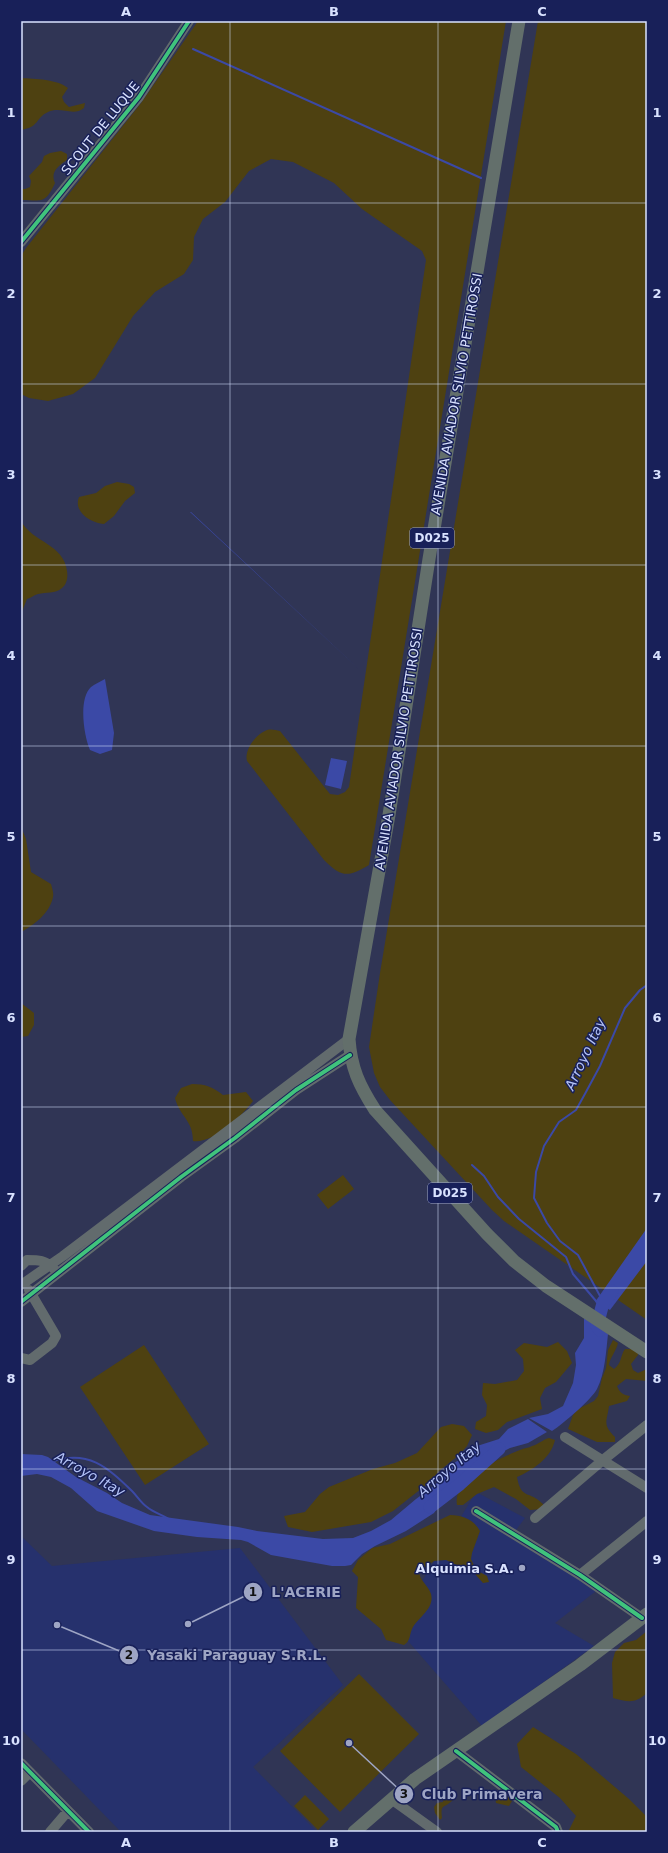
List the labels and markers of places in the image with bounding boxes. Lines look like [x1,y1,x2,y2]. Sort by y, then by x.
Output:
place label: Alquimia S.A. [416,1561,514,1576]
marker: Alquimia S.A. [517,1563,527,1573]
callout: L'ACERIE [243,1579,349,1605]
callout: Yasaki Paraguay S.R.L. [119,1642,335,1668]
callout: Club Primavera [394,1781,551,1807]

